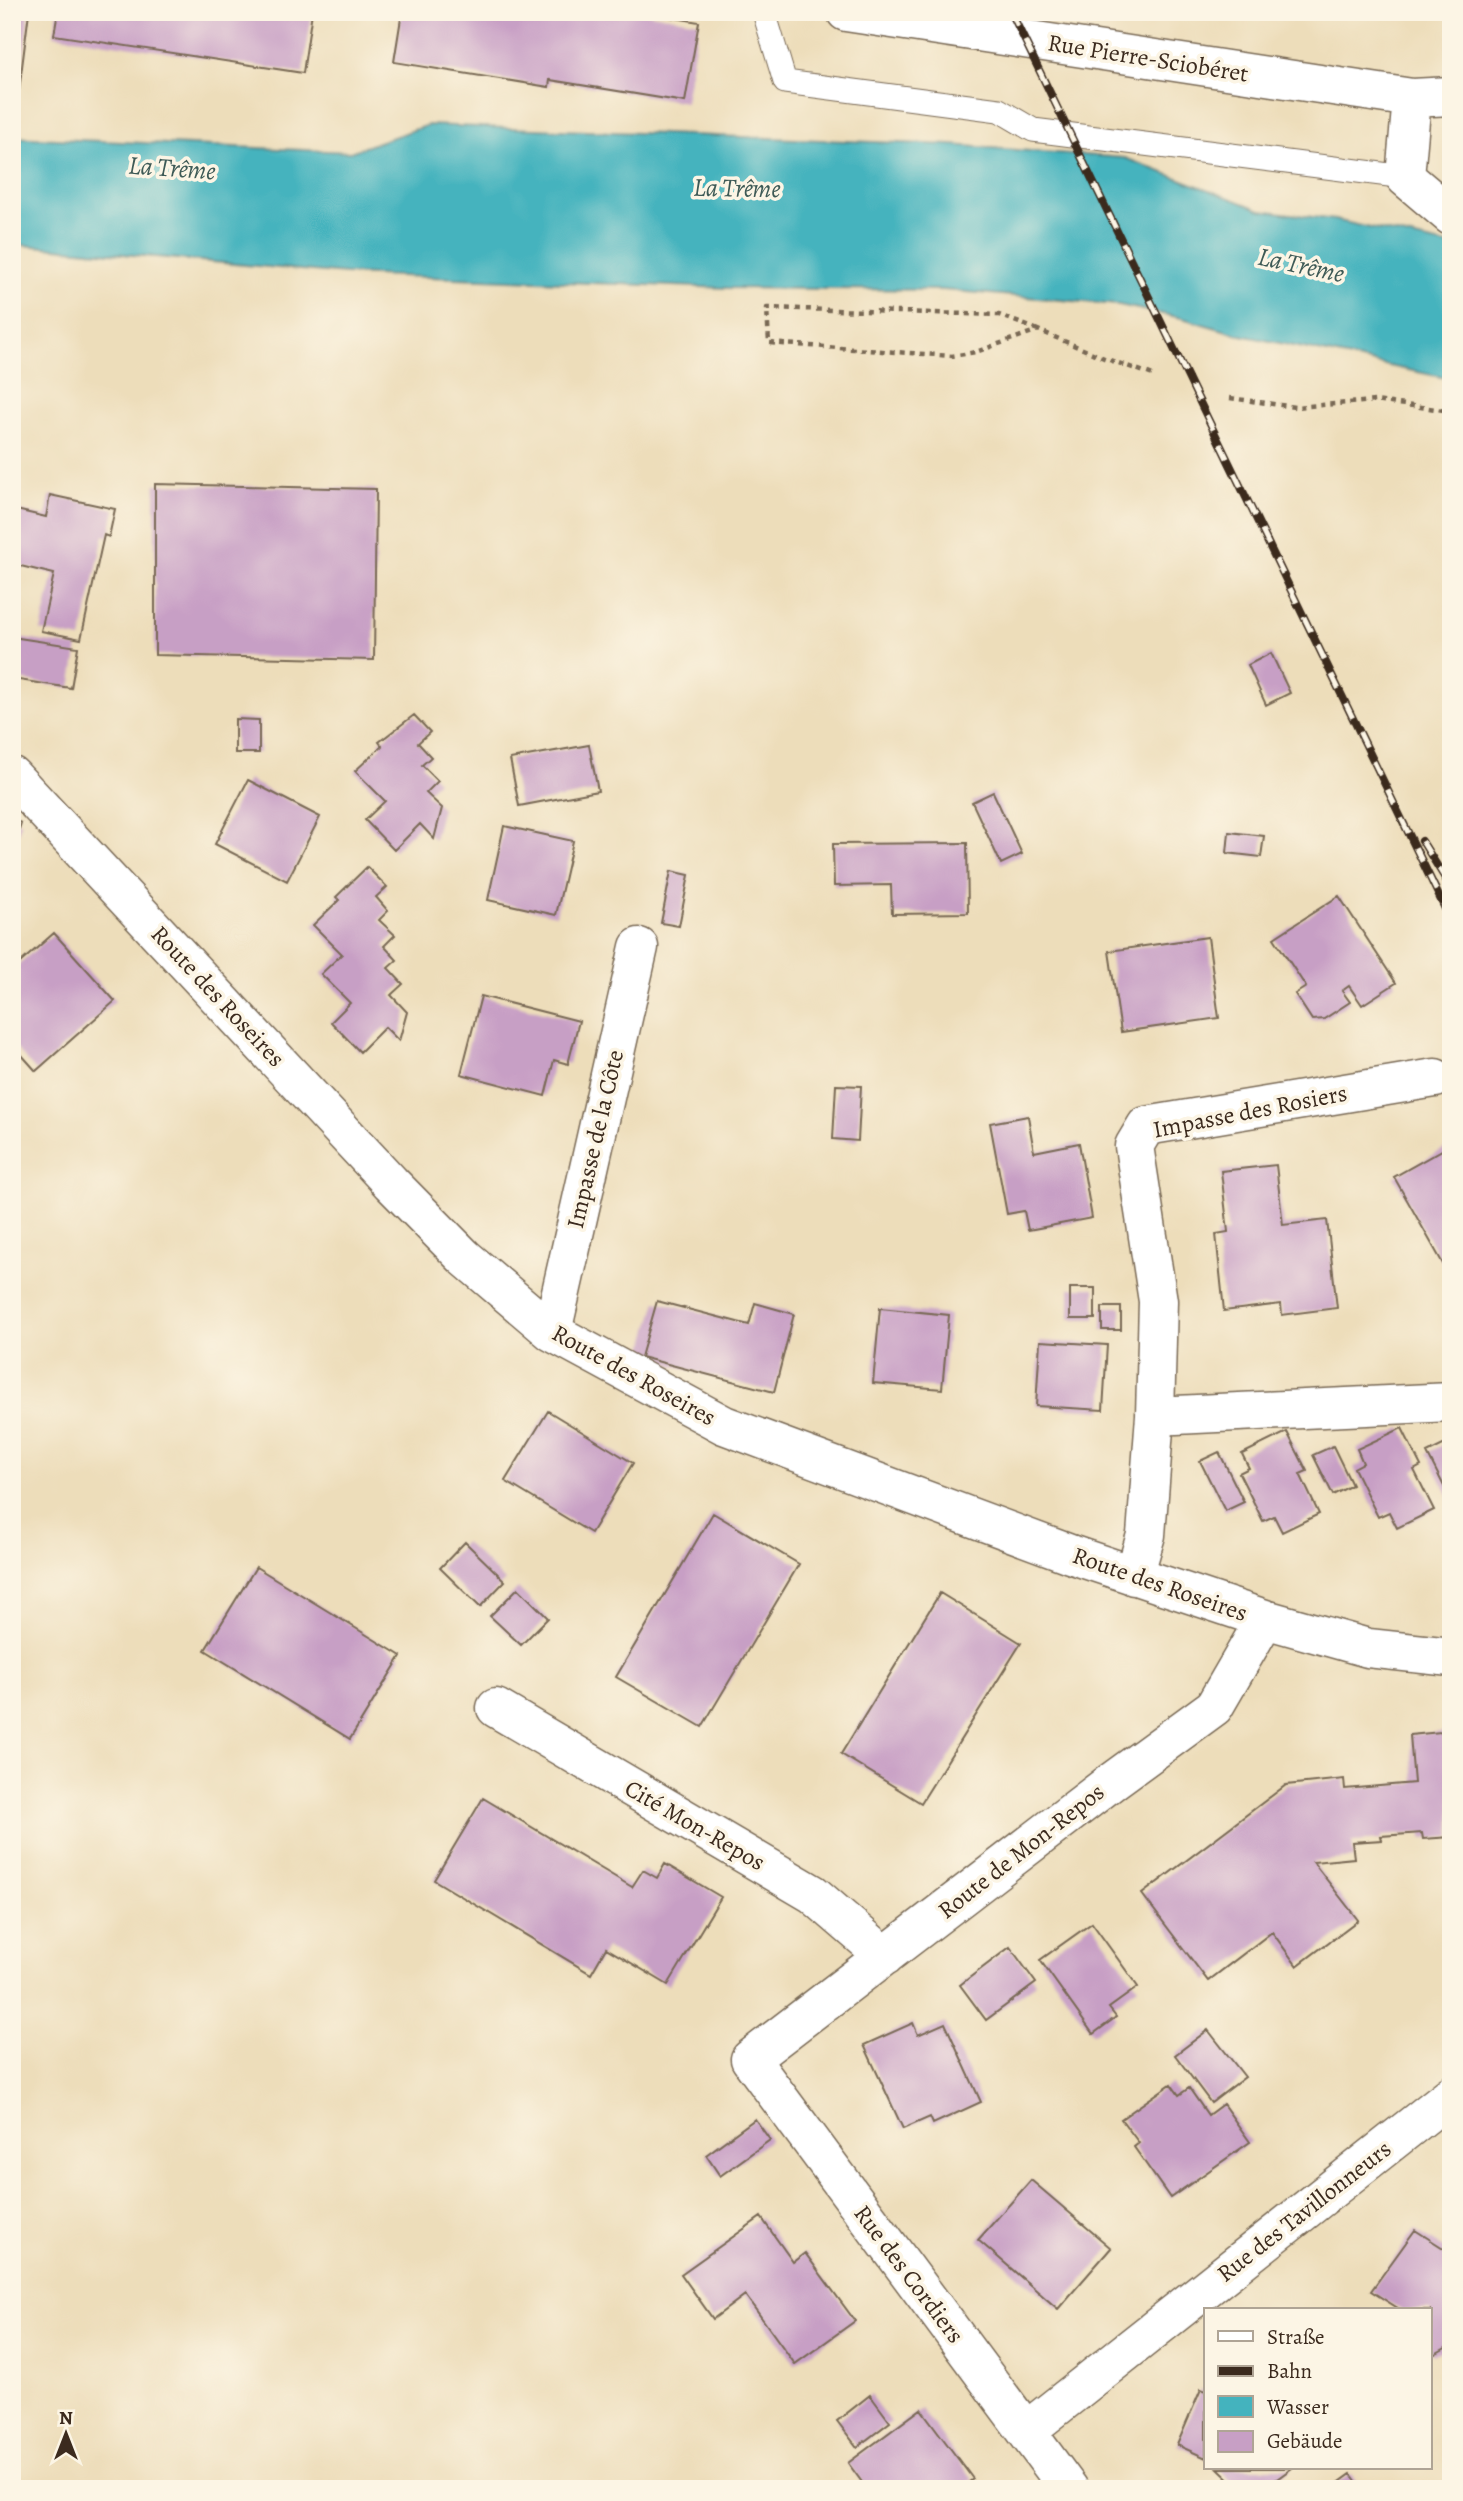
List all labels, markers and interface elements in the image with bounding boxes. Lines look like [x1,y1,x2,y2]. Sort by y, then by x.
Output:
street label: Rue Pierre-Sciobéret [1045,26,1251,90]
water label: La Trême [127,147,217,189]
water label: La Trême [693,170,781,206]
water label: La Trême [1255,239,1347,291]
street label: Route des Roseires [144,918,292,1074]
street label: Impasse de la Côte [559,1047,631,1231]
street label: Impasse des Rosiers [1150,1076,1350,1146]
street label: Route des Roseires [546,1317,722,1433]
street label: Route des Roseires [1068,1539,1252,1629]
street label: Cité Mon-Repos [619,1772,771,1878]
street label: Route de Mon-Repos [931,1776,1111,1926]
street label: Rue des Tavillonneurs [1210,2133,1398,2289]
street label: Rue des Cordiers [847,2198,971,2350]
legend [1204,2308,1432,2470]
text: Straße [1267,2323,1325,2351]
text: Bahn [1267,2357,1312,2385]
text: Wasser [1266,2393,1329,2421]
north arrow [32,2400,102,2470]
text: N [59,2405,73,2431]
text: Gebäude [1267,2427,1343,2455]

